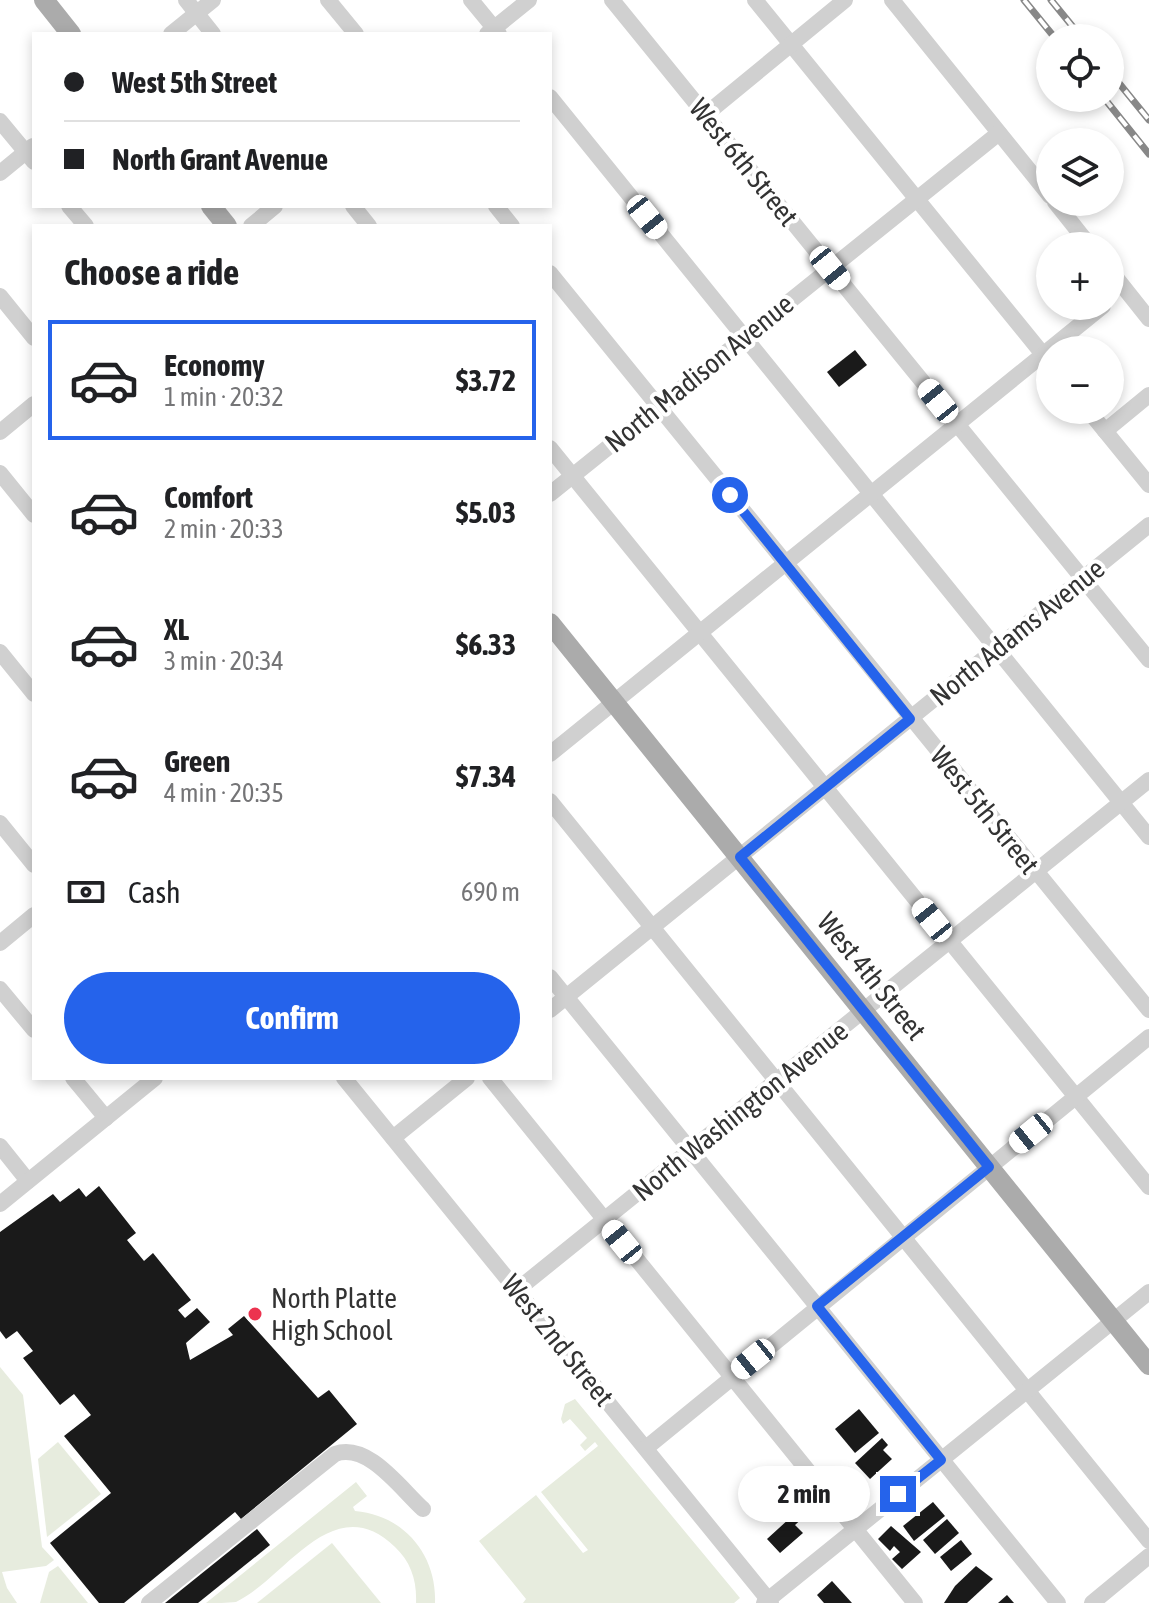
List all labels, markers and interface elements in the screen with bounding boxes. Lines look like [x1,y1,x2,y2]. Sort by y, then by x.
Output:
map controls [1036,24,1124,424]
button: locate [1036,24,1124,112]
text: West 5th Street [112,65,277,99]
street label: West 6th Street [683,92,805,232]
button: layers [1036,128,1124,216]
text: North Grant Avenue [112,142,328,176]
car [623,191,671,243]
button: + [1036,232,1124,320]
car [806,242,854,294]
text: Choose a ride [64,251,239,293]
street label: North Madison Avenue [599,287,799,459]
button: − [1036,336,1124,424]
icon: car [68,344,140,416]
text: Economy [164,348,265,382]
text: $3.72 [456,363,516,397]
car [914,375,962,427]
text: 1 min · 20:32 [164,382,284,412]
icon: car [68,476,140,548]
route start [712,477,748,513]
text: Comfort [164,480,253,514]
text: $5.03 [456,495,516,529]
text: 2 min · 20:33 [164,514,284,544]
street label: North Adams Avenue [924,552,1110,712]
icon: car [68,608,140,680]
text: XL [164,612,189,646]
text: $6.33 [456,627,516,661]
text: 3 min · 20:34 [164,646,284,676]
icon: car [68,740,140,812]
street label: West 5th Street [924,740,1046,880]
text: Green [164,744,230,778]
text: $7.34 [456,759,516,793]
text: 4 min · 20:35 [164,778,284,808]
icon: cash [64,870,108,914]
text: Cash [128,875,181,909]
text: 690 m [461,877,520,907]
car [908,894,956,946]
street label: West 4th Street [811,906,933,1046]
button: Confirm [64,972,520,1064]
street label: North Washington Avenue [626,1015,854,1207]
car [1005,1109,1057,1157]
car [598,1216,646,1268]
street label: West 2nd Street [495,1268,621,1412]
place label: North Platte High School [271,1282,397,1346]
marker: North Platte High School [246,1305,264,1323]
car [727,1335,779,1383]
callout: 2 min [738,1466,870,1522]
route end [880,1476,916,1512]
text: 2 min [777,1479,831,1509]

